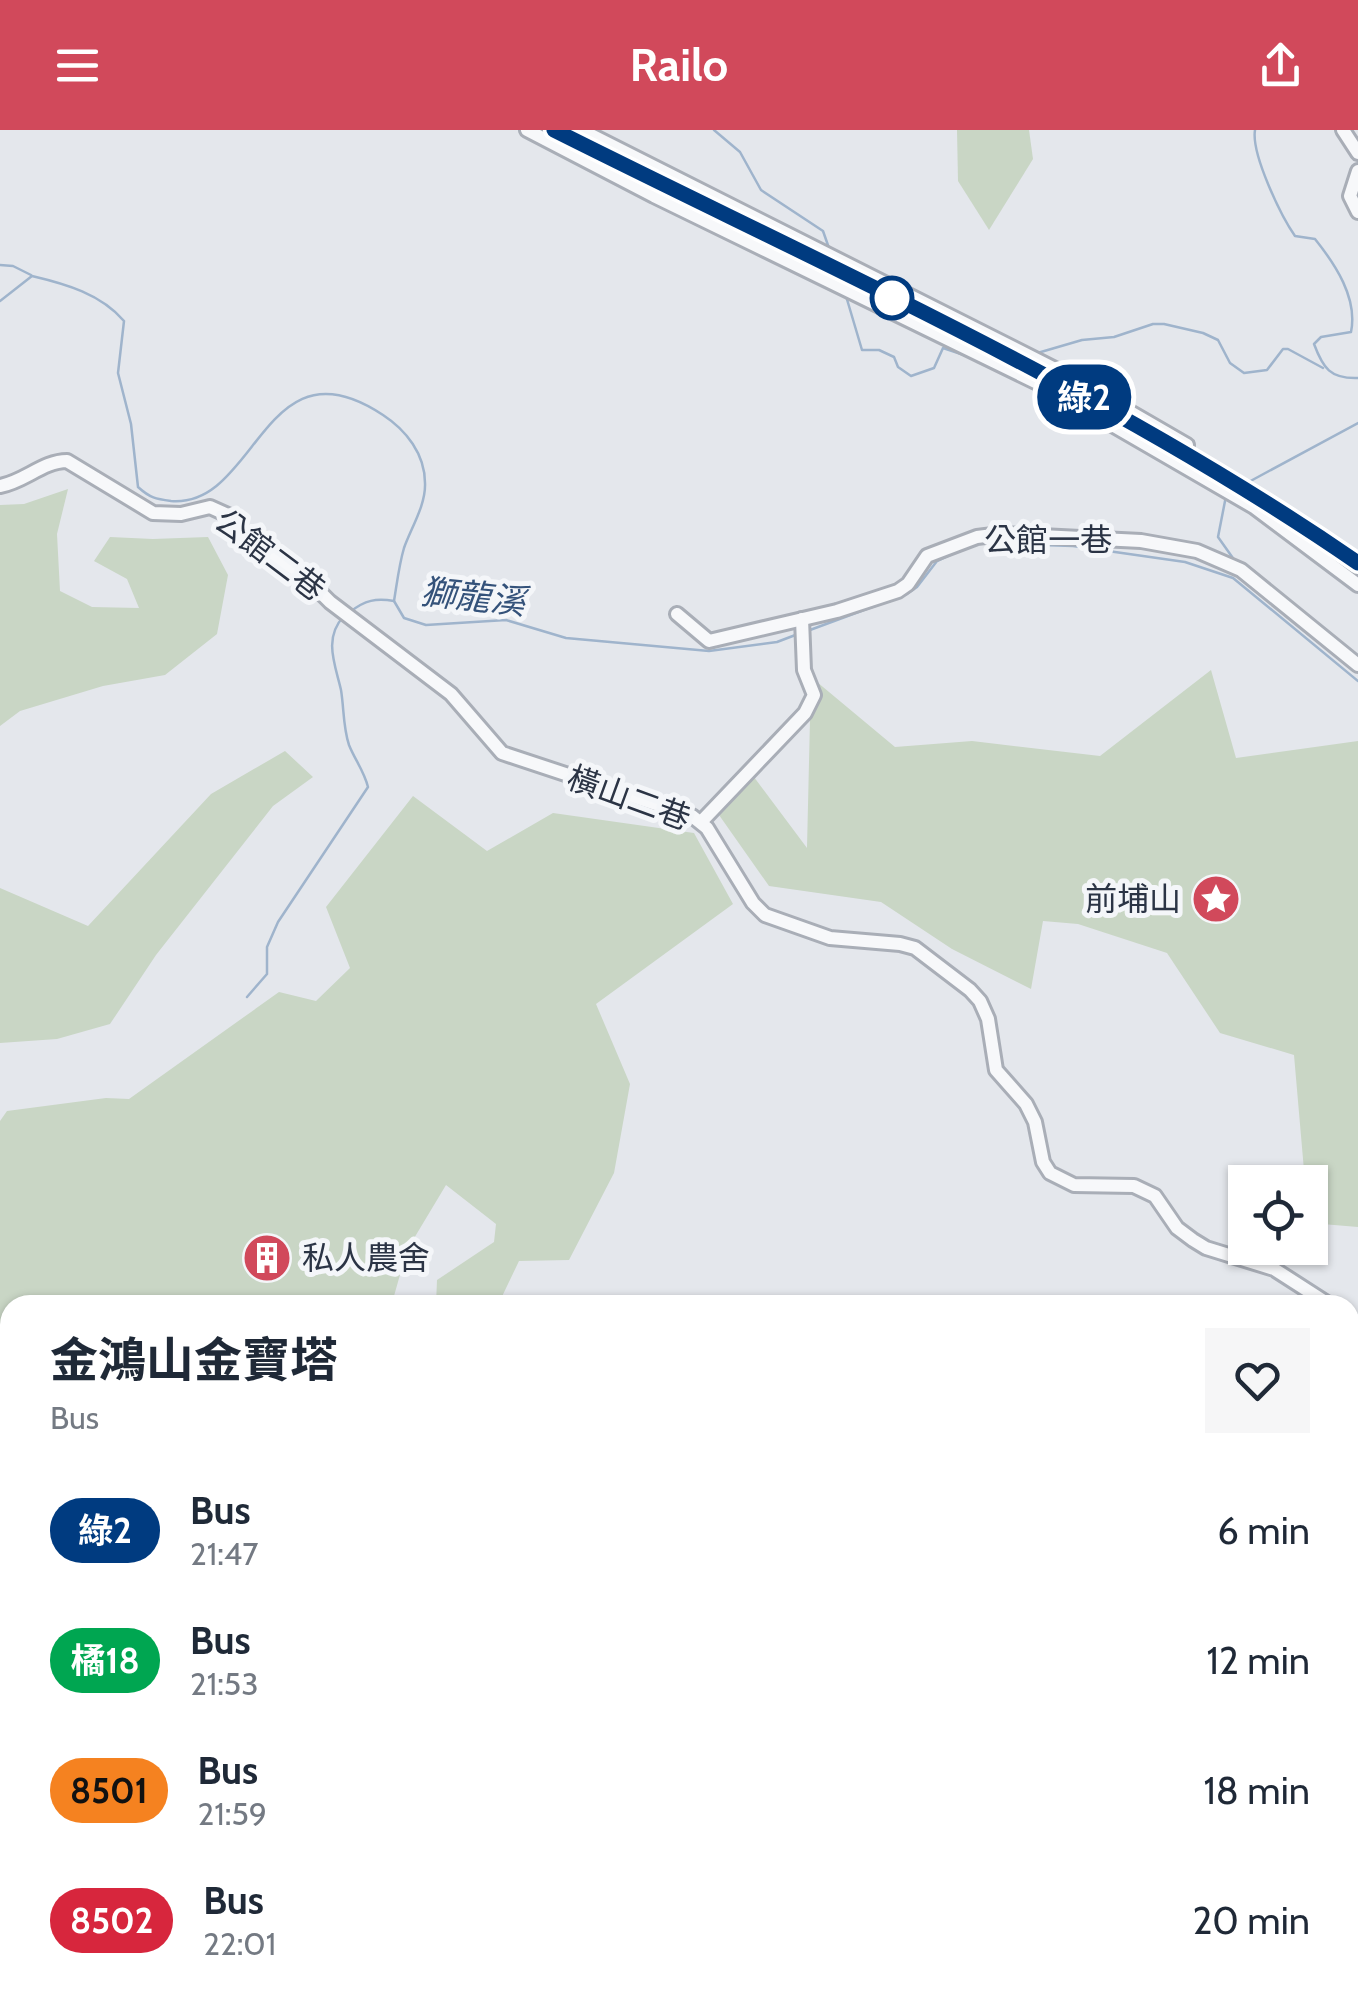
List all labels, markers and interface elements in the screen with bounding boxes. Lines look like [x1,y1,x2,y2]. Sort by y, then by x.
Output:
icon: menu [50,38,105,93]
text: Railo [630,38,728,92]
icon: share [1253,38,1308,93]
unlabelled marker [871,277,913,319]
line badge: 綠2 [1039,364,1129,430]
text: 綠2 [1057,376,1111,419]
street label: 公館二巷 [207,501,333,609]
street label: 公館一巷 [984,520,1112,559]
water label: 獅龍溪 [419,570,532,624]
street label: 橫山二巷 [562,757,696,838]
place icon: 前埔山 [1190,873,1242,925]
place label: 前埔山 [1085,879,1181,918]
map controls [1228,1165,1328,1265]
button: locate [1228,1165,1328,1265]
building icon: 私人農舍 [241,1232,293,1284]
place label: 私人農舍 [302,1238,430,1277]
button: heart [1205,1328,1310,1433]
text: 金鴻山金寶塔 [50,1331,338,1389]
text: Bus [50,1398,99,1437]
text: Bus [190,1487,251,1534]
text: 6 min [1217,1507,1310,1554]
text: 綠2 [78,1509,132,1552]
text: 21:47 [190,1534,258,1573]
text: Bus [190,1617,251,1664]
text: 12 min [1207,1637,1310,1684]
text: 橘18 [70,1639,140,1682]
text: 21:53 [190,1664,258,1703]
text: Bus [198,1747,258,1794]
text: 18 min [1203,1767,1310,1814]
text: 8501 [70,1769,148,1812]
text: 21:59 [198,1794,267,1833]
text: Bus [203,1877,264,1924]
text: 20 min [1192,1897,1310,1944]
text: 8502 [70,1899,153,1942]
text: 22:01 [203,1924,276,1963]

